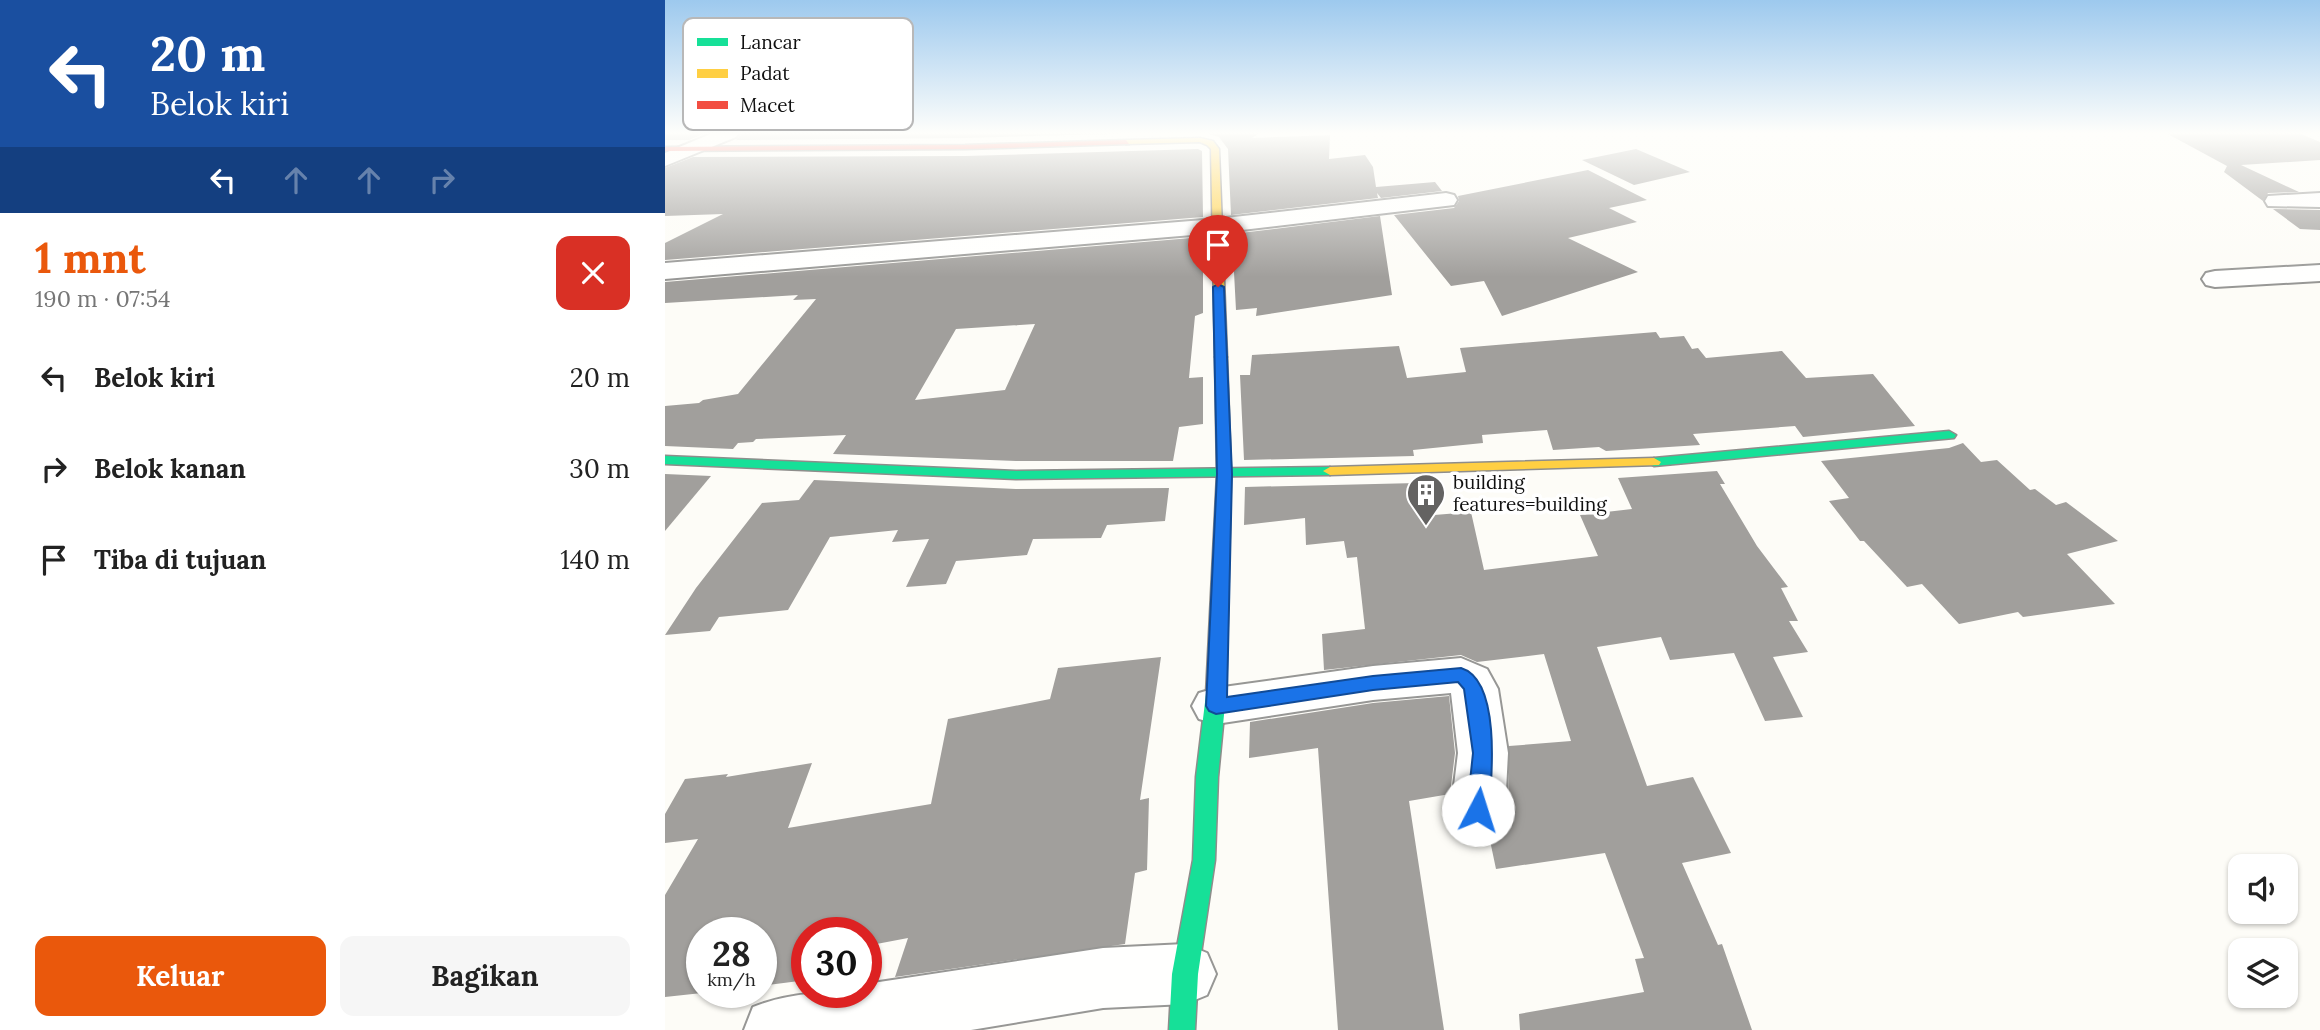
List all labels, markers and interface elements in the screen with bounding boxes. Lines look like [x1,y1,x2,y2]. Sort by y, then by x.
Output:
legend [683,18,913,130]
text: 20 m [150,22,265,84]
icon: left [35,28,126,119]
text: Lancar [740,30,802,54]
text: Padat [740,61,790,85]
text: Belok kiri [150,83,289,124]
text: Macet [740,93,795,117]
icon: left [204,161,242,199]
icon: ahead [277,161,315,199]
icon: ahead [350,161,388,199]
icon: right [423,161,461,199]
pin [1188,215,1248,287]
icon: arrive [1199,226,1237,264]
text: 1 mnt [35,231,146,285]
button: close [556,236,630,310]
text: 190 m · 07:54 [35,284,171,313]
icon: left [35,359,73,397]
text: Belok kiri [94,361,215,394]
text: 20 m [570,361,630,394]
icon: right [35,450,73,488]
text: Belok kanan [94,452,246,485]
text: 30 m [569,452,630,485]
place label: building features=building [1453,470,1607,516]
building icon: building features=building [1405,472,1447,527]
icon: arrive [35,541,73,579]
text: Tiba di tujuan [94,543,266,576]
text: 140 m [560,543,630,576]
position arrow [1441,773,1515,847]
map controls [2228,854,2298,1008]
button: sound [2228,854,2298,924]
speed limit sign: 30 [791,917,882,1008]
text: 28 [712,931,751,976]
button: Keluar [35,936,326,1016]
button: Bagikan [340,936,630,1016]
button: layers [2228,938,2298,1008]
text: km/h [707,968,756,991]

